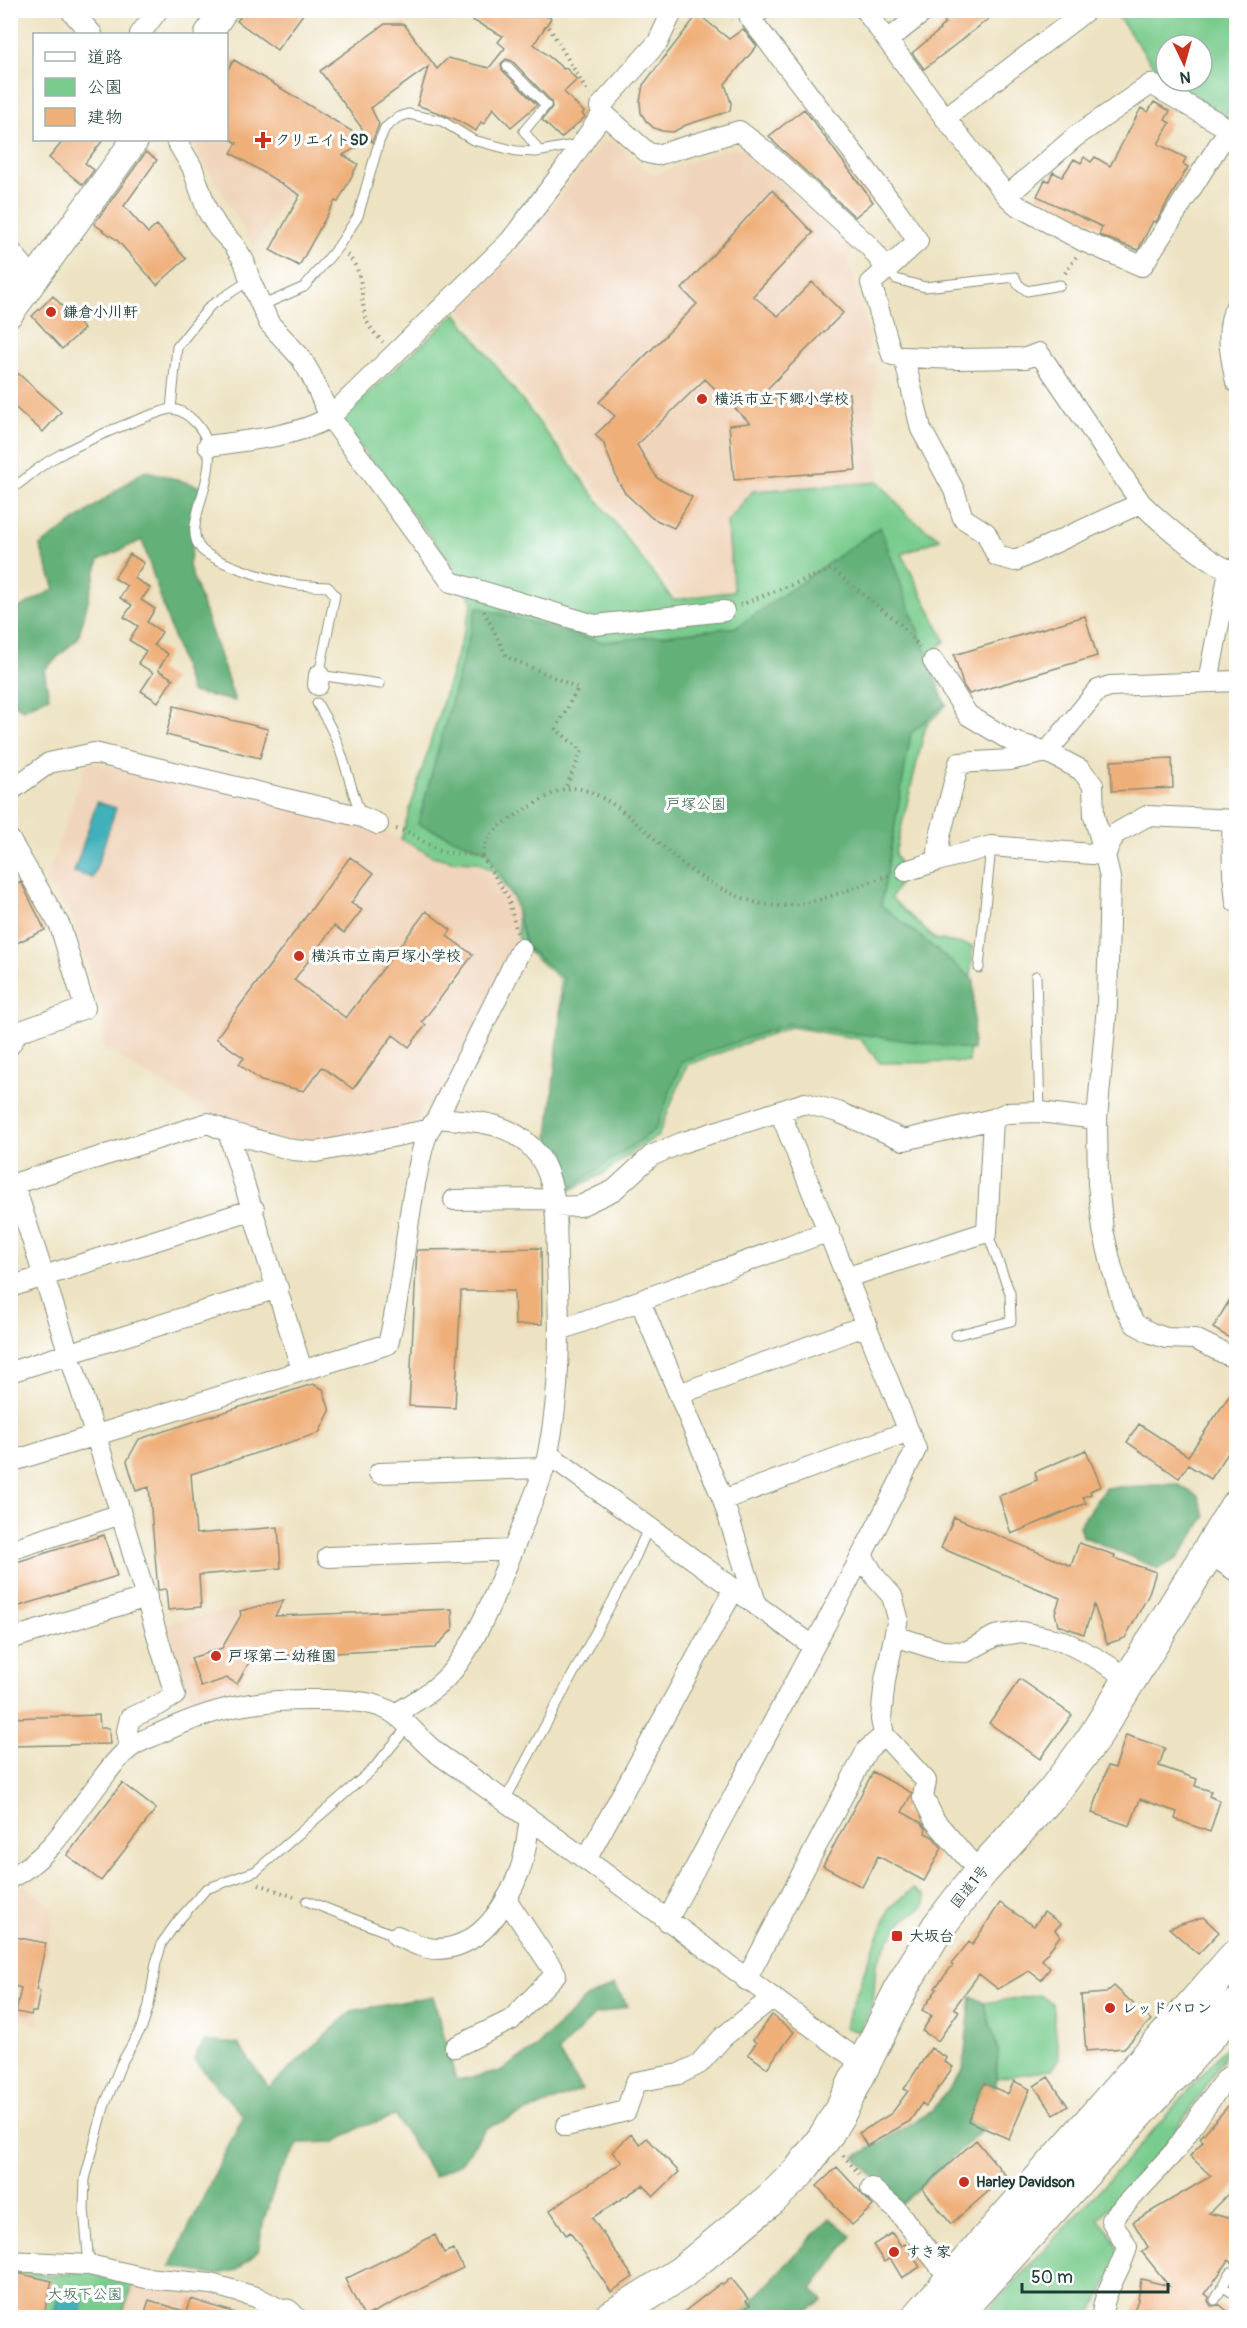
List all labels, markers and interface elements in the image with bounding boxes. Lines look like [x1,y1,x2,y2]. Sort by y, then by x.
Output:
legend [33,33,228,141]
north arrow [1154,33,1214,93]
text: 道路 [87,46,123,69]
text: N [1179,67,1191,87]
text: 公園 [87,76,123,99]
text: 建物 [87,106,123,129]
place label: クリエイトSD [275,131,369,150]
marker: クリエイトSD [256,133,270,147]
place label: 鎌倉小川軒 [63,303,138,322]
marker: 鎌倉小川軒 [44,305,58,319]
place label: 横浜市立下郷小学校 [714,390,849,409]
marker: 横浜市立下郷小学校 [695,392,709,406]
park label: 戸塚公園 [666,795,726,814]
place label: 横浜市立南戸塚小学校 [311,947,461,966]
marker: 横浜市立南戸塚小学校 [292,949,306,963]
place label: 戸塚第二 幼稚園 [228,1647,336,1666]
marker: 戸塚第二 幼稚園 [209,1649,223,1663]
street label: 国道1号 [947,1861,993,1913]
place label: 大坂台 [909,1927,954,1946]
marker: 大坂台 [890,1929,904,1943]
place label: レッドバロン [1122,1999,1212,2018]
marker: レッドバロン [1103,2001,1117,2015]
place label: Harley Davidson [976,2173,1075,2192]
marker: Harley Davidson [957,2175,971,2189]
place label: すき家 [906,2243,951,2262]
marker: すき家 [887,2245,901,2259]
scale bar [1022,2256,1168,2294]
text: 50 m [1031,2266,1073,2289]
park label: 大坂下公園 [47,2285,123,2304]

